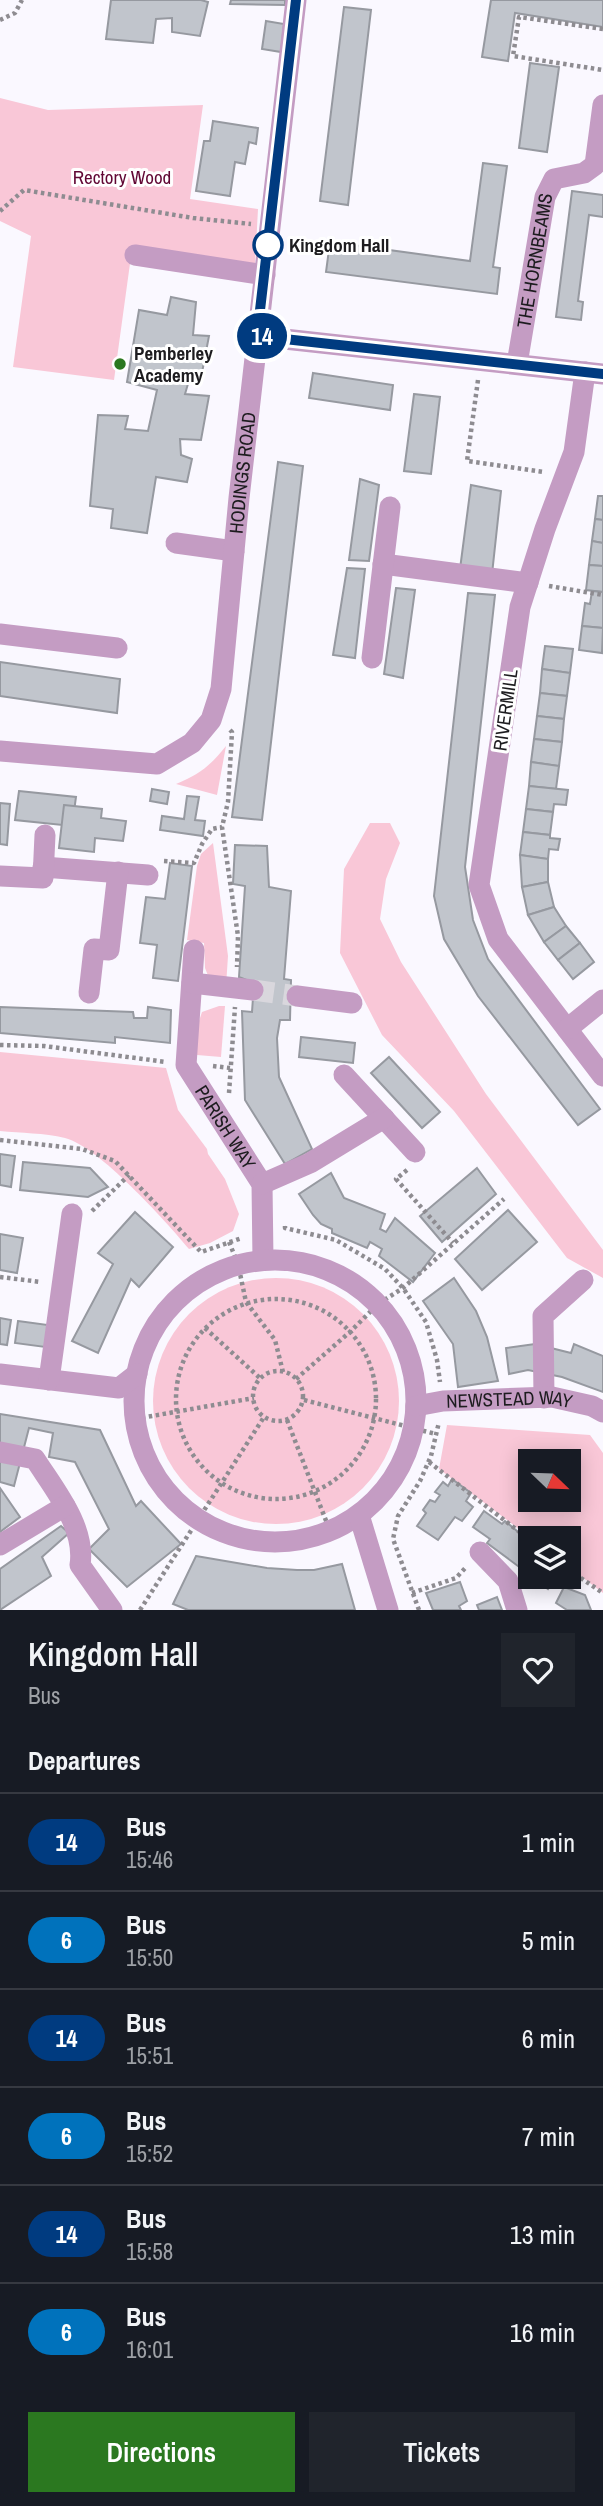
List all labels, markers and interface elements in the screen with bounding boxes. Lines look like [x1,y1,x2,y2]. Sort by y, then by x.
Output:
park label: Rectory Wood [73,164,171,190]
street label: THE HORNBEAMS [510,191,558,330]
marker: Kingdom Hall [253,230,283,260]
place label: Kingdom Hall [289,232,389,258]
line badge: 14 [230,313,294,359]
text: 14 [251,320,273,352]
place label: Pemberley Academy [134,340,213,388]
marker: Pemberley Academy [112,356,128,372]
street label: HODINGS ROAD [223,411,262,535]
street label: RIVERMILL [486,667,524,753]
street label: PARISH WAY [189,1080,263,1175]
street label: NEWSTEAD WAY [446,1384,576,1414]
north arrow [518,1449,581,1512]
map controls [518,1449,581,1589]
button: layers [518,1526,581,1589]
text: Kingdom Hall [28,1632,198,1676]
button: heart [501,1633,575,1707]
text: Bus [28,1680,61,1711]
text: Departures [28,1743,141,1778]
text: Bus [126,1809,166,1844]
text: 1 min [522,1825,575,1860]
text: 14 [56,1826,77,1858]
text: 15:46 [126,1844,173,1875]
text: Bus [126,1907,166,1942]
text: 5 min [522,1923,575,1958]
text: 6 [61,1924,72,1956]
text: 15:50 [126,1942,173,1973]
text: Bus [126,2005,166,2040]
text: 6 min [522,2021,575,2056]
text: 14 [56,2022,77,2054]
text: 15:51 [126,2040,173,2071]
text: Bus [126,2103,166,2138]
text: 7 min [522,2119,575,2154]
text: 6 [61,2120,72,2152]
text: 15:52 [126,2138,173,2169]
text: Bus [126,2201,166,2236]
text: 13 min [510,2217,575,2252]
text: 14 [56,2218,77,2250]
text: 15:58 [126,2236,173,2267]
text: Bus [126,2299,166,2334]
text: 16 min [510,2315,575,2350]
text: 6 [61,2316,72,2348]
text: 16:01 [126,2334,173,2365]
button: Directions [28,2412,295,2492]
button: Tickets [309,2412,575,2492]

